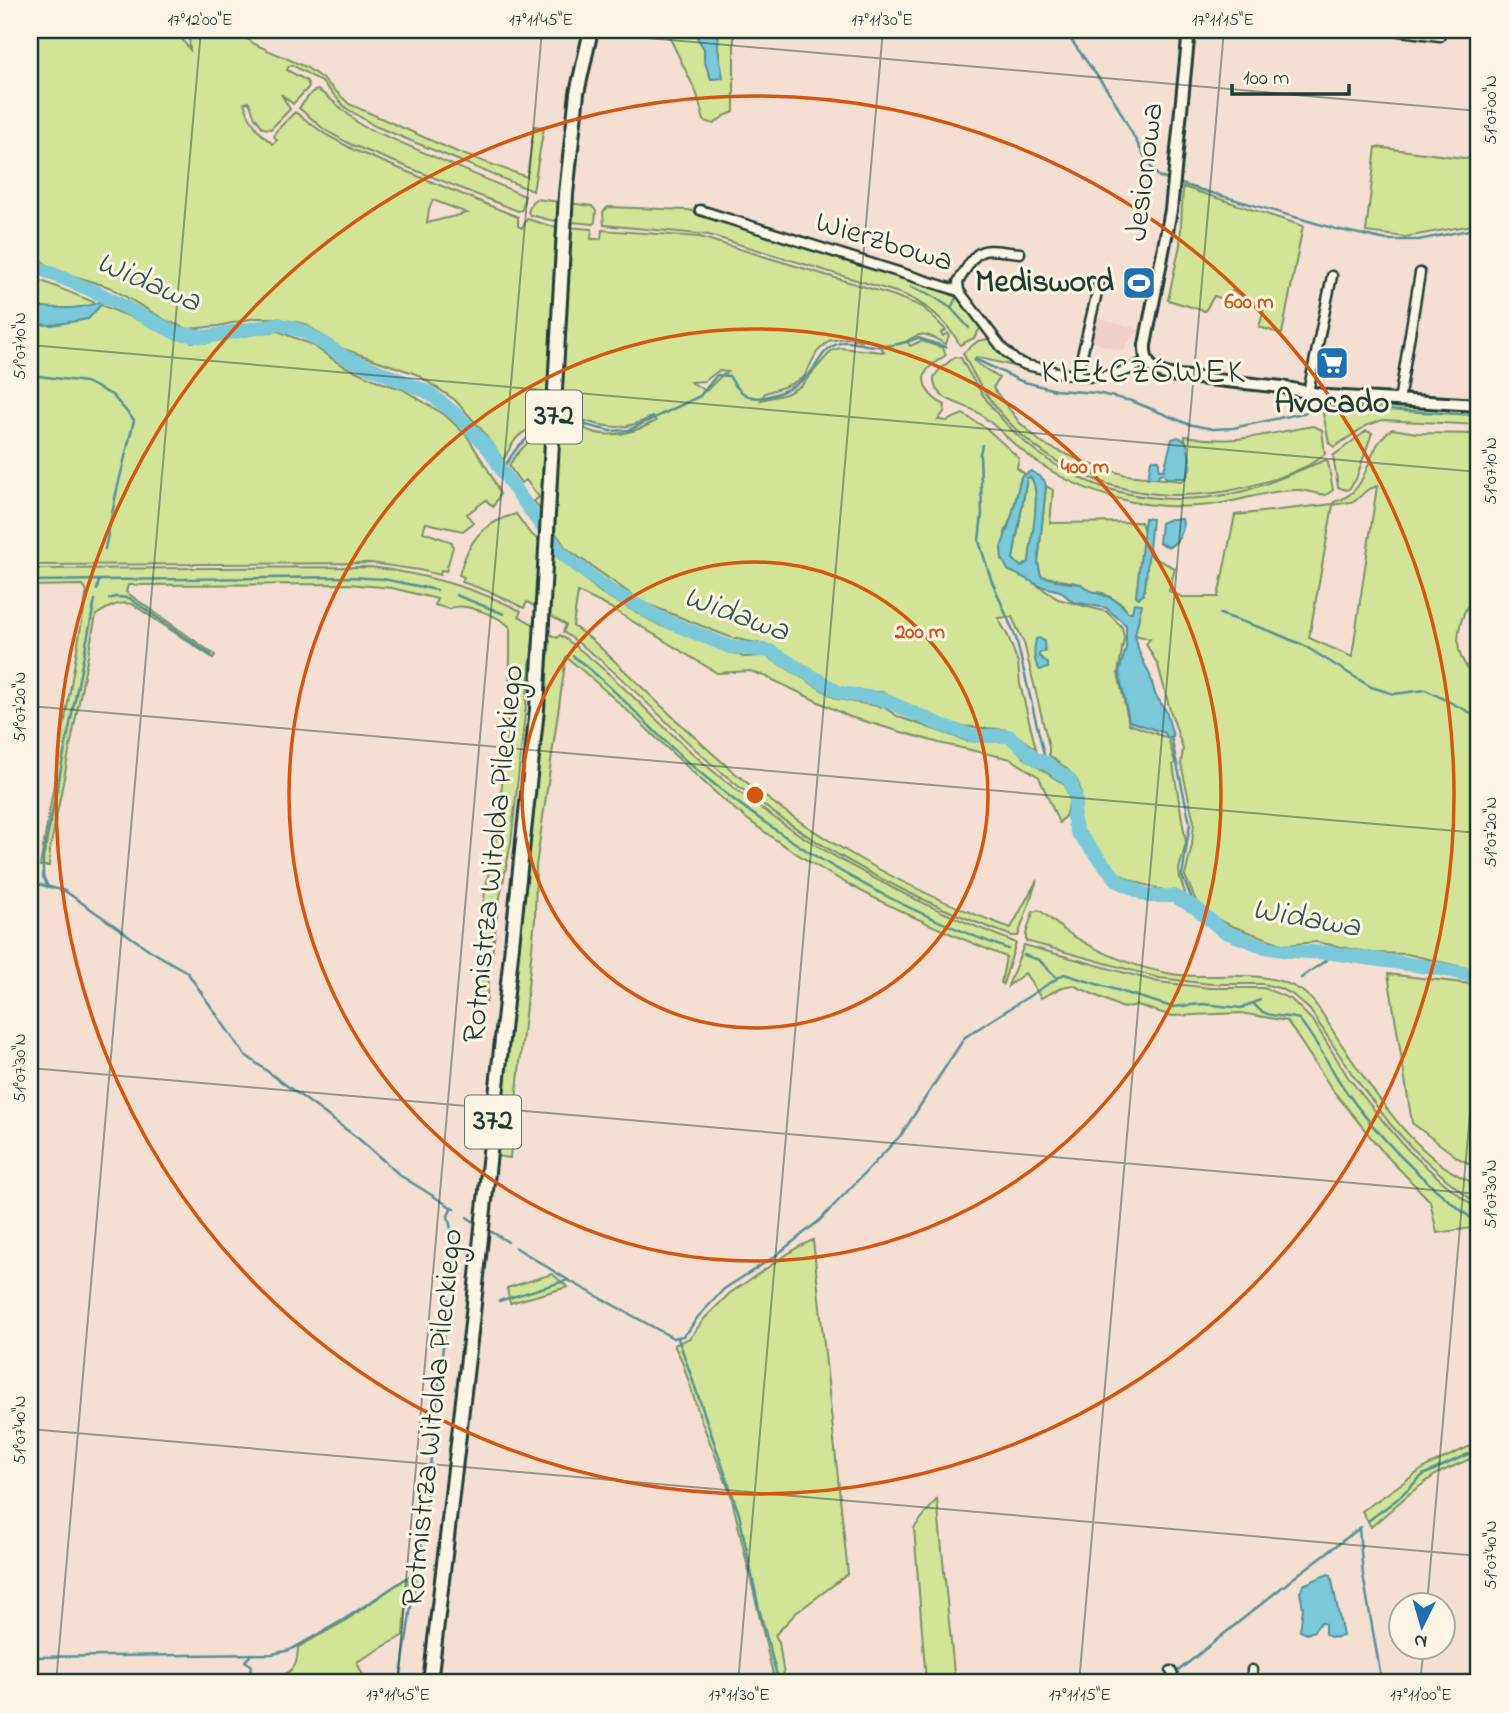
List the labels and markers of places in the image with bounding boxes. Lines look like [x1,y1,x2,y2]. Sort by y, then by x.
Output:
place label: Medisword [975,260,1114,307]
sports icon: Medisword [1120,264,1158,302]
supermarket icon: Avocado [1313,344,1351,382]
place label: Avocado [1275,381,1389,428]
centre of rings [743,783,767,807]

